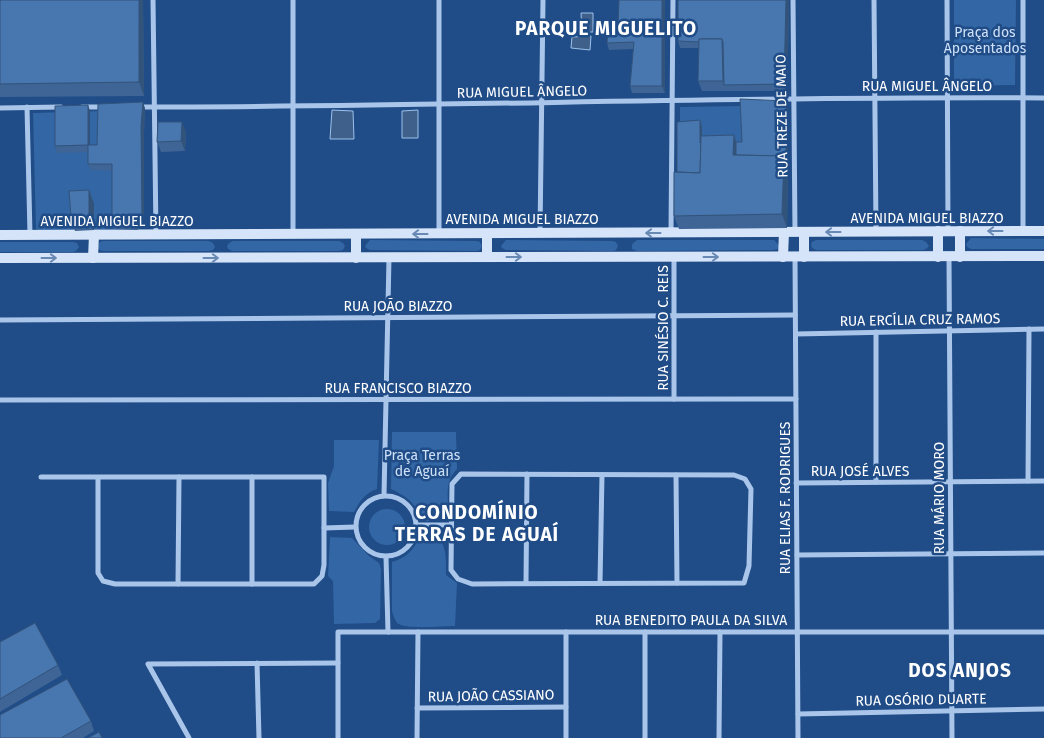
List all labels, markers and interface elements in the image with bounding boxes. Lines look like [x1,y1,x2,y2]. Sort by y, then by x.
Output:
district label: PARQUE MIGUELITO [515,17,697,40]
park label: Praça dos Aposentados [944,24,1027,57]
street label: RUA TREZE DE MAIO [772,54,792,178]
street label: RUA MIGUEL ÂNGELO [862,77,992,95]
street label: RUA MIGUEL ÂNGELO [457,81,587,102]
street label: AVENIDA MIGUEL BIAZZO [850,210,1004,227]
street label: AVENIDA MIGUEL BIAZZO [445,211,599,228]
street label: AVENIDA MIGUEL BIAZZO [40,213,194,230]
one-way arrow [988,226,1004,236]
one-way arrow [825,227,842,237]
one-way arrow [645,228,661,237]
one-way arrow [413,229,429,239]
one-way arrow [505,252,521,262]
one-way arrow [702,252,719,262]
one-way arrow [40,253,56,263]
one-way arrow [202,253,219,263]
street label: RUA SINÉSIO C. REIS [654,265,672,391]
street label: RUA JOÃO BIAZZO [344,298,452,315]
street label: RUA ERCÍLIA CRUZ RAMOS [839,309,1001,330]
street label: RUA FRANCISCO BIAZZO [324,380,472,397]
street label: RUA ELIAS F. RODRIGUES [777,421,794,574]
street label: RUA MÁRIO MORO [930,442,948,554]
park label: Praça Terras de Aguaí [384,447,461,480]
street label: RUA JOSÉ ALVES [811,462,910,480]
district label: CONDOMÍNIO TERRAS DE AGUAÍ [395,499,559,546]
street label: RUA BENEDITO PAULA DA SILVA [595,612,787,629]
district label: DOS ANJOS [908,659,1012,682]
street label: RUA JOÃO CASSIANO [428,686,554,706]
street label: RUA OSÓRIO DUARTE [855,689,987,710]

